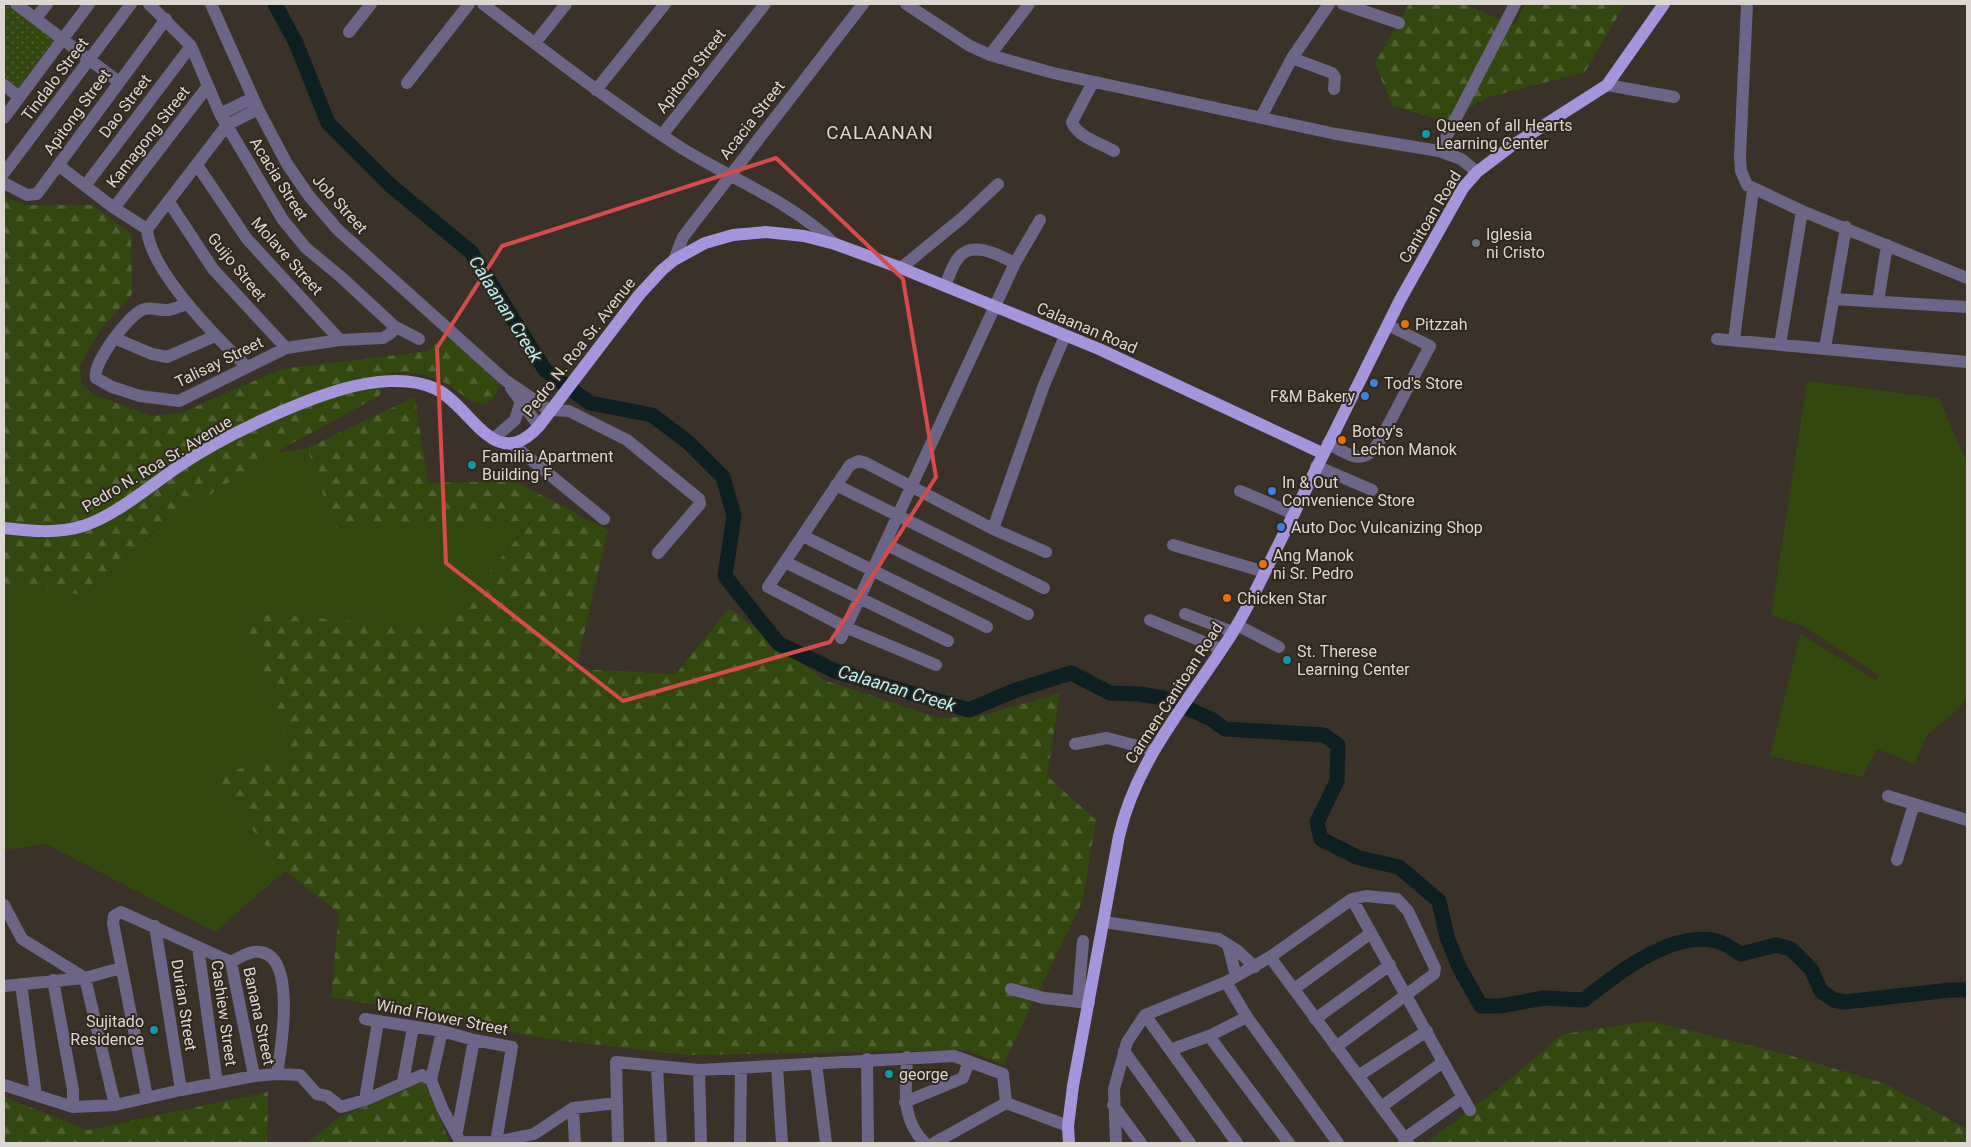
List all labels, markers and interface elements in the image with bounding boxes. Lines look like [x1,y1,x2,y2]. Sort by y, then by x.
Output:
street label: Apitong Street [652,25,730,117]
street label: Tindalo Street [18,34,92,124]
street label: Apitong Street [39,65,115,159]
street label: Dao Street [95,71,155,141]
street label: Acacia Street [715,77,789,163]
street label: Kamagong Street [102,82,194,192]
place label: Queen of all Hearts Learning Center [1436,116,1573,153]
district label: CALAANAN [826,121,934,144]
marker: Queen of all Hearts Learning Center [1420,128,1432,140]
street label: Acacia Street [246,134,312,224]
street label: Canitoan Road [1395,167,1465,267]
street label: Job Street [308,170,372,238]
street label: Molave Street [247,213,327,299]
place label: Iglesia ni Cristo [1486,225,1545,262]
street label: Guijo Street [204,229,270,305]
marker: Iglesia ni Cristo [1470,237,1482,249]
water label: Calaanan Creek [465,252,548,367]
street label: Pedro N. Roa Sr. Avenue [519,274,639,420]
street label: Calaanan Road [1034,298,1140,358]
place label: Pitzzah [1415,315,1468,334]
marker: Pitzzah [1399,318,1411,330]
street label: Talisay Street [172,332,266,392]
place label: Tod's Store [1384,374,1463,393]
marker: Tod's Store [1368,377,1380,389]
place label: F&M Bakery [1270,387,1355,406]
marker: F&M Bakery [1359,390,1371,402]
street label: Pedro N. Roa Sr. Avenue [79,412,235,516]
place label: Botoy's Lechon Manok [1352,422,1458,459]
marker: Botoy's Lechon Manok [1336,434,1348,446]
place label: Familia Apartment Building F [482,447,613,484]
marker: Familia Apartment Building F [466,459,478,471]
place label: In & Out Convenience Store [1282,473,1415,510]
marker: In & Out Convenience Store [1266,485,1278,497]
place label: Auto Doc Vulcanizing Shop [1291,518,1483,537]
marker: Auto Doc Vulcanizing Shop [1275,521,1287,533]
place label: Ang Manok ni Sr. Pedro [1273,546,1355,583]
marker: Ang Manok ni Sr. Pedro [1257,558,1269,570]
place label: Chicken Star [1237,589,1327,608]
marker: Chicken Star [1221,592,1233,604]
street label: Carmen-Canitoan Road [1121,619,1227,767]
place label: St. Therese Learning Center [1297,642,1410,679]
marker: St. Therese Learning Center [1281,654,1293,666]
water label: Calaanan Creek [836,660,959,716]
street label: Durian Street [167,958,201,1052]
street label: Cashiew Street [207,959,241,1067]
street label: Banana Street [239,965,279,1067]
street label: Wind Flower Street [374,995,510,1039]
place label: Sujitado Residence [70,1012,144,1049]
marker: Sujitado Residence [148,1024,160,1036]
place label: george [899,1065,948,1084]
marker: george [883,1068,895,1080]

